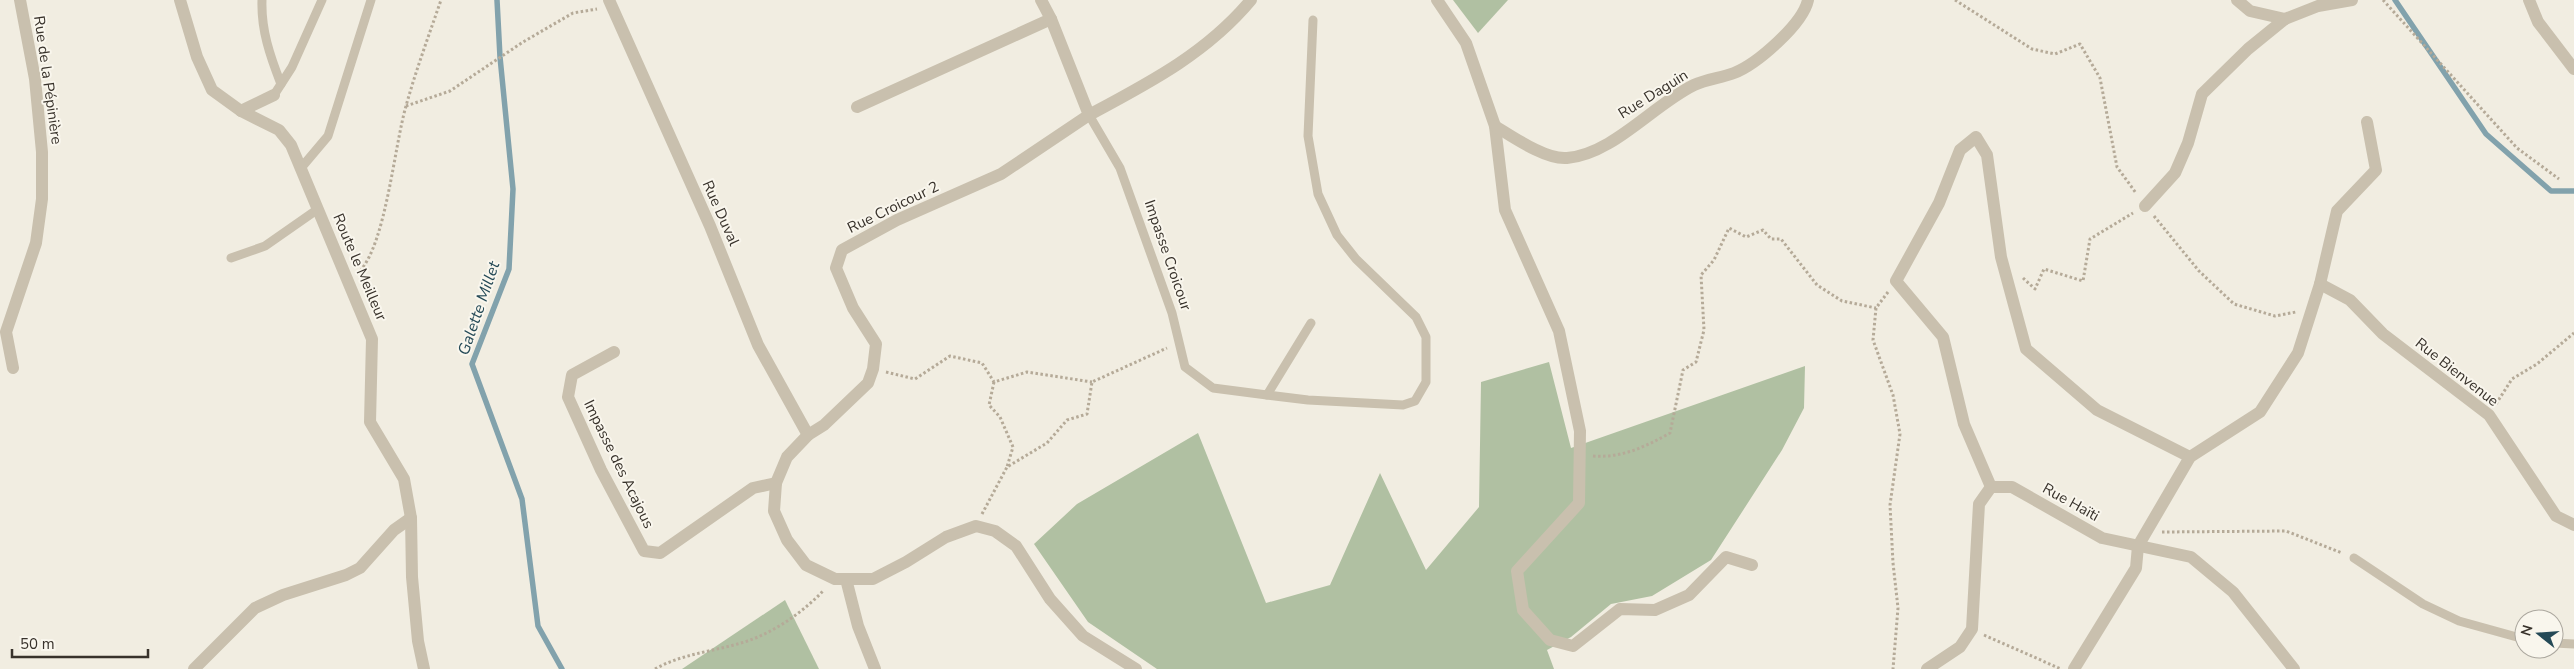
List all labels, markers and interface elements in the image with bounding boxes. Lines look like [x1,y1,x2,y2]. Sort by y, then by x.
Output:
street label: Rue de la Pépinière [29,14,67,146]
street label: Rue Daguin [1614,65,1692,123]
street label: Rue Croicour 2 [844,176,942,238]
street label: Rue Duval [698,177,745,249]
street label: Impasse Croicour [1140,197,1197,314]
street label: Route le Meilleur [328,210,392,324]
water label: Galette Millet [453,258,505,358]
street label: Rue Bienvenue [2411,333,2503,411]
street label: Impasse des Acajous [579,396,659,532]
street label: Rue Haïti [2039,478,2103,526]
north arrow [2514,609,2564,659]
text: N [2516,623,2538,638]
scale bar [12,626,149,658]
text: 50 m [20,634,55,654]

